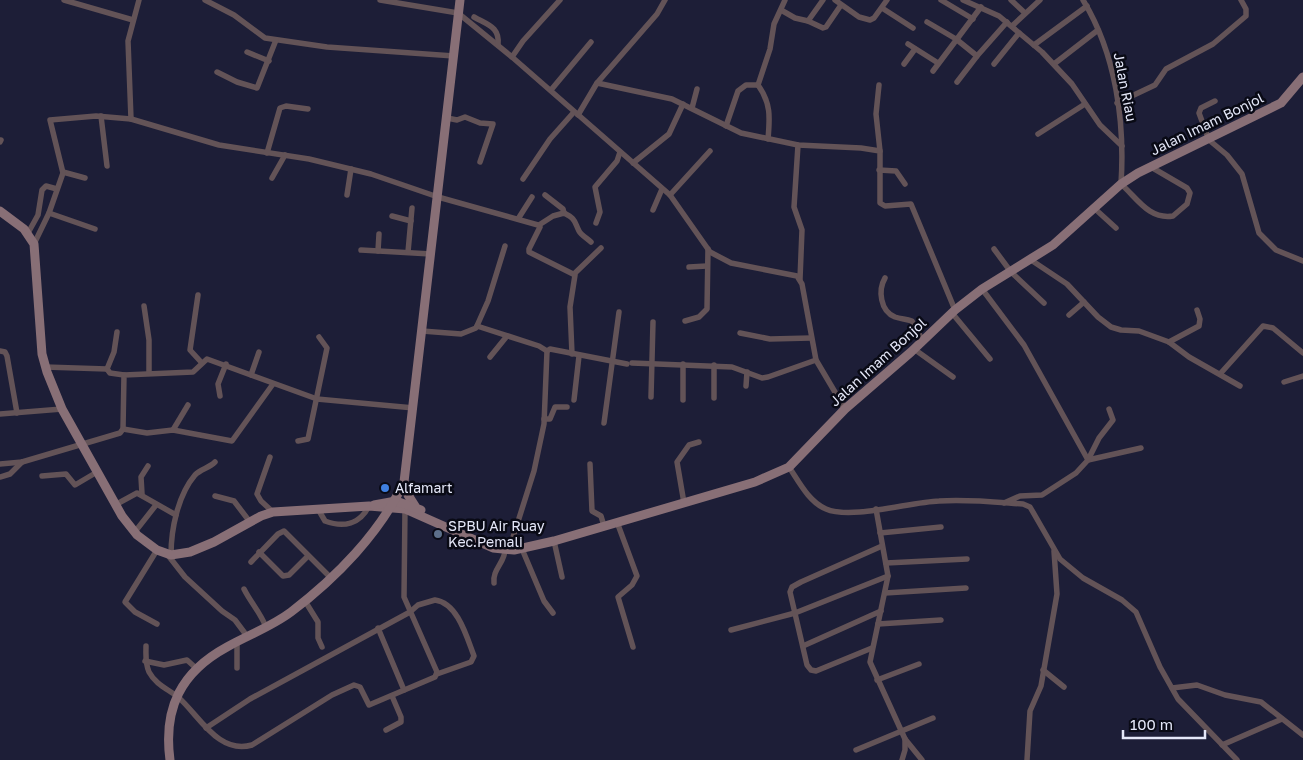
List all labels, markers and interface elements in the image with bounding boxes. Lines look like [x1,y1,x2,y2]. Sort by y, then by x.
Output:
street label: Jalan Riau [1110,51,1140,123]
street label: Jalan Imam Bonjol [1147,89,1266,158]
street label: Jalan Imam Bonjol [826,314,929,409]
place label: Alfamart [395,479,453,496]
marker: Alfamart [379,482,391,494]
place label: SPBU Air Ruay Kec.Pemali [448,517,545,550]
marker: SPBU Air Ruay Kec.Pemali [432,528,444,540]
scale bar [1123,708,1206,740]
text: 100 m [1130,715,1173,733]

